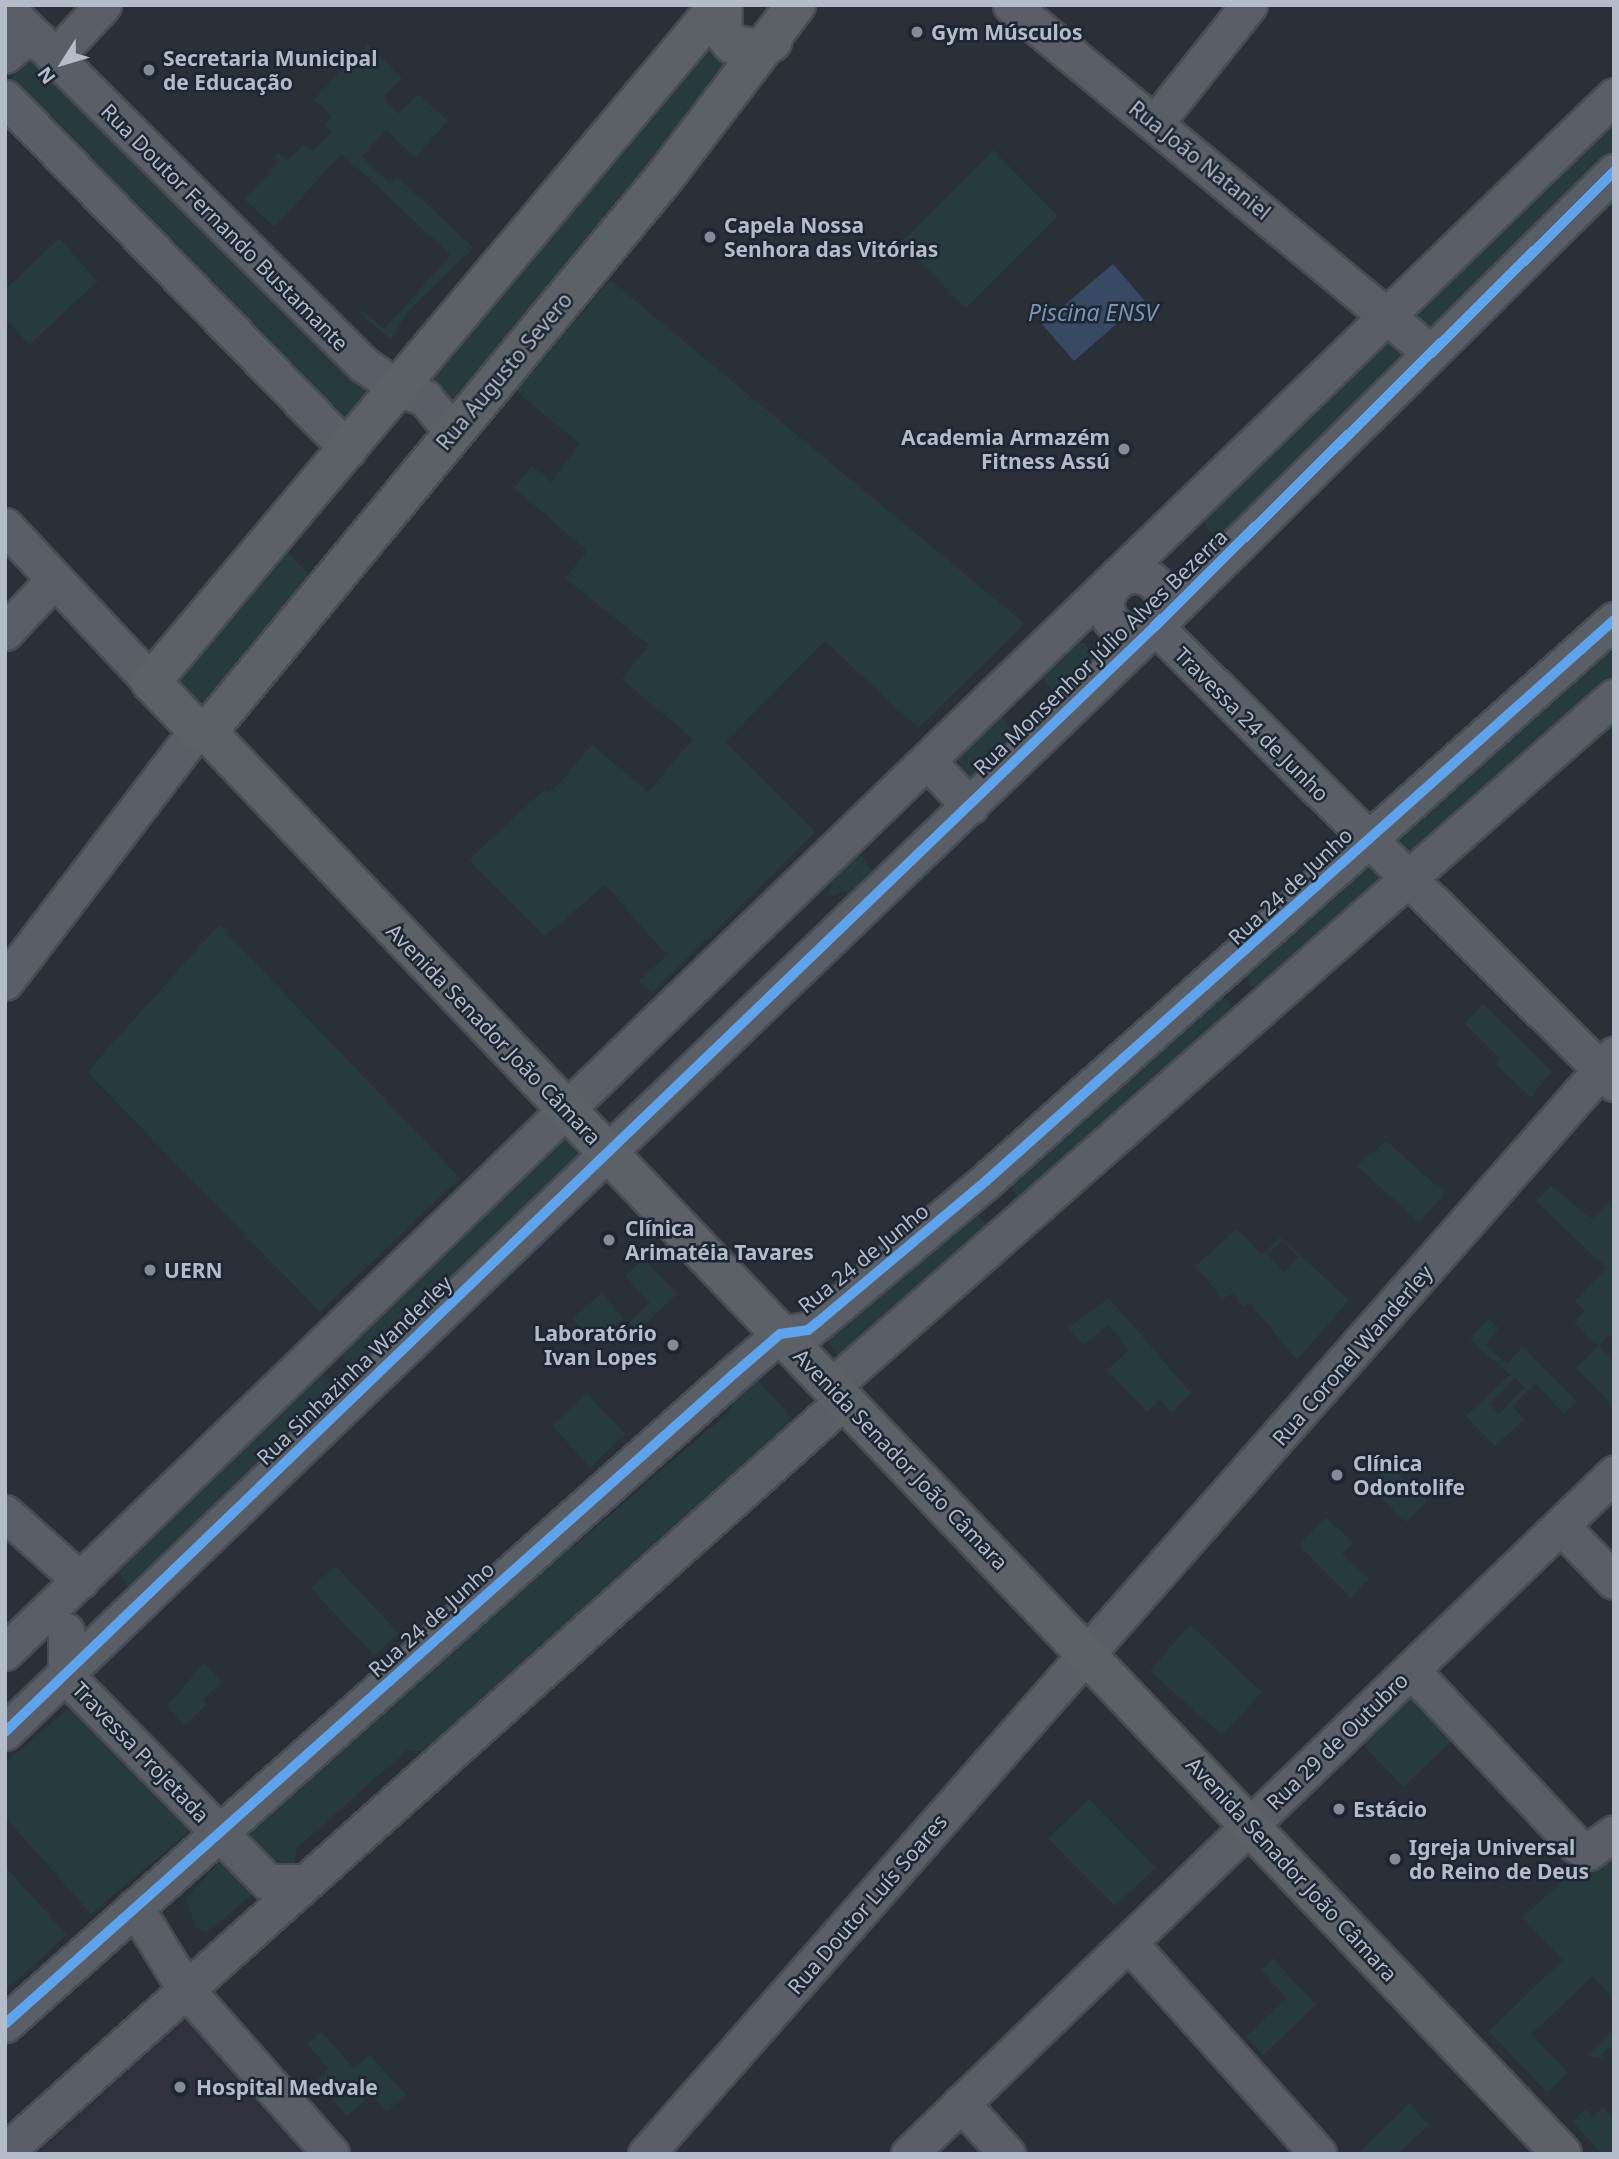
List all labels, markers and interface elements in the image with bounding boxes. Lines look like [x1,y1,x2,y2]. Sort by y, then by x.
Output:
place label: Gym Músculos [931,19,1083,45]
marker: Gym Músculos [909,24,925,40]
north arrow [28,28,98,98]
place label: Secretaria Municipal de Educação [163,45,377,95]
text: N [31,62,61,90]
marker: Secretaria Municipal de Educação [141,62,157,78]
street label: Rua João Nataniel [1124,95,1276,225]
street label: Rua Doutor Fernando Bustamante [96,98,354,356]
place label: Capela Nossa Senhora das Vitórias [724,212,938,262]
marker: Capela Nossa Senhora das Vitórias [702,229,718,245]
street label: Rua Augusto Severo [431,287,577,455]
water label: Piscina ENSV [1028,298,1158,326]
place label: Academia Armazém Fitness Assú [901,424,1110,474]
marker: Academia Armazém Fitness Assú [1116,441,1132,457]
street label: Rua Monsenhor Júlio Alves Bezerra [968,524,1232,780]
street label: Travessa 24 de Junho [1170,642,1334,806]
street label: Rua 24 de Junho [1223,822,1357,950]
street label: Avenida Senador João Câmara [382,918,606,1150]
street label: Rua 24 de Junho [793,1198,933,1318]
place label: Clínica Arimatéia Tavares [625,1215,814,1265]
marker: Clínica Arimatéia Tavares [599,1230,619,1250]
place label: UERN [164,1257,222,1283]
street label: Rua Coronel Wanderley [1267,1260,1437,1450]
marker: UERN [142,1262,158,1278]
street label: Rua Sinhazinha Wanderley [251,1270,457,1470]
place label: Laboratório Ivan Lopes [534,1320,657,1370]
marker: Laboratório Ivan Lopes [663,1335,683,1355]
street label: Avenida Senador João Câmara [789,1343,1013,1575]
place label: Clínica Odontolife [1353,1450,1465,1500]
marker: Clínica Odontolife [1327,1465,1347,1485]
street label: Rua 24 de Junho [363,1556,499,1682]
street label: Rua 29 de Outubro [1261,1667,1413,1815]
street label: Travessa Projetada [68,1677,214,1827]
street label: Avenida Senador João Câmara [1181,1752,1403,1986]
place label: Estácio [1353,1796,1427,1822]
marker: Estácio [1331,1801,1347,1817]
street label: Rua Doutor Luís Soares [782,1809,952,1999]
place label: Igreja Universal do Reino de Deus [1409,1834,1589,1884]
marker: Igreja Universal do Reino de Deus [1387,1851,1403,1867]
place label: Hospital Medvale [196,2074,378,2100]
marker: Hospital Medvale [170,2077,190,2097]

